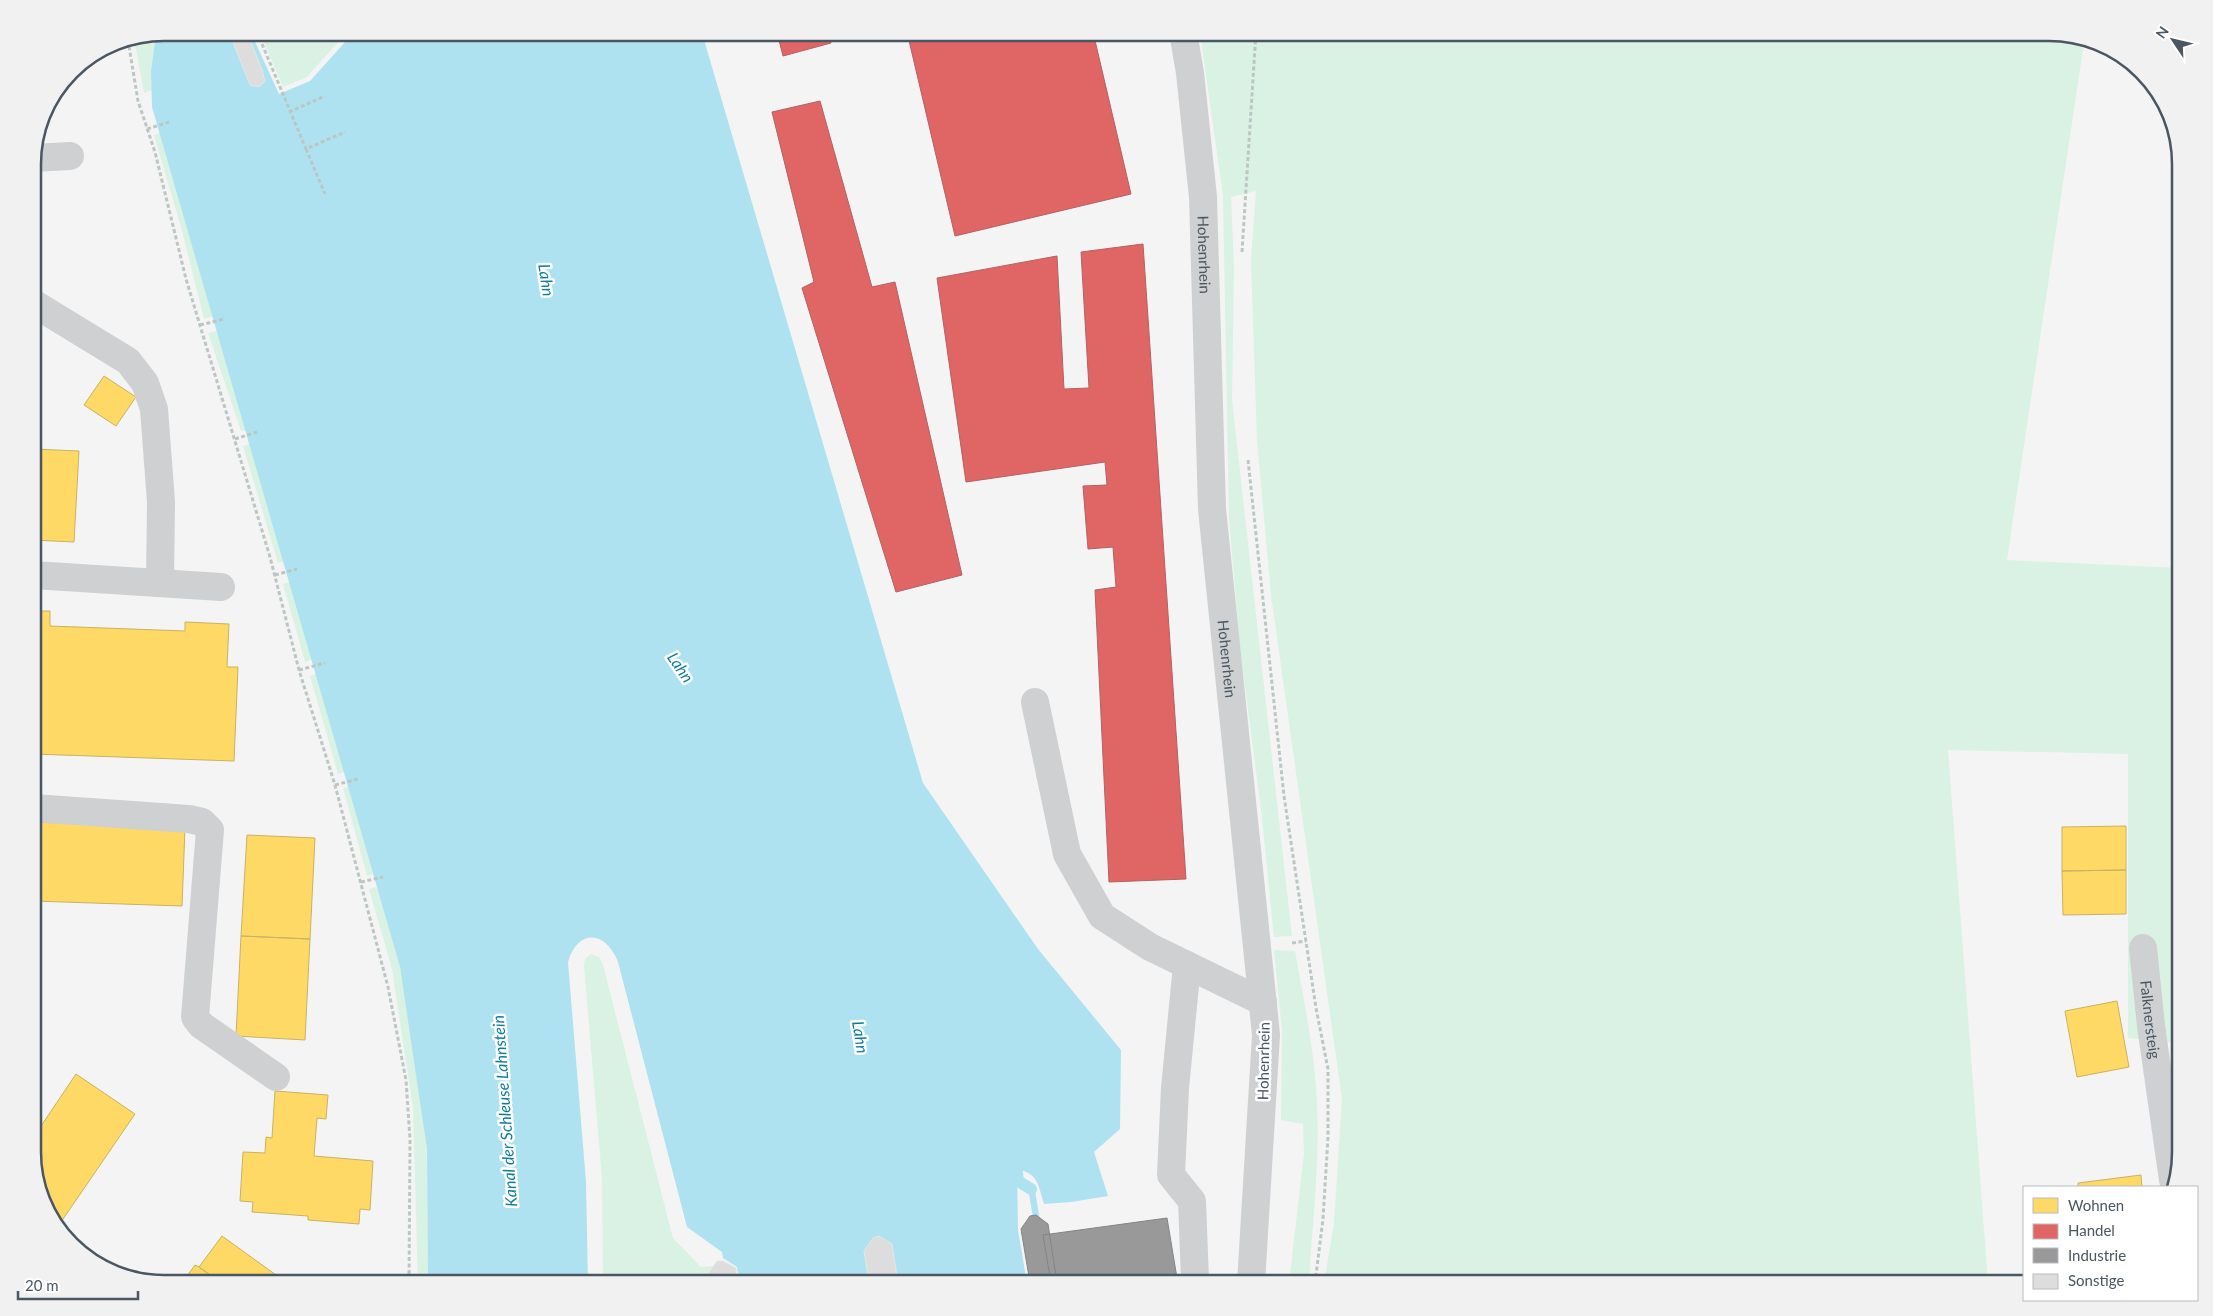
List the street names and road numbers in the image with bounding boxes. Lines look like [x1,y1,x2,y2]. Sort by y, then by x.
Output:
street label: Hohenrhein [1195,215,1215,294]
street label: Hohenrhein [1214,619,1240,699]
street label: Falknersteig [2137,979,2165,1060]
street label: Hohenrhein [1253,1022,1273,1100]

